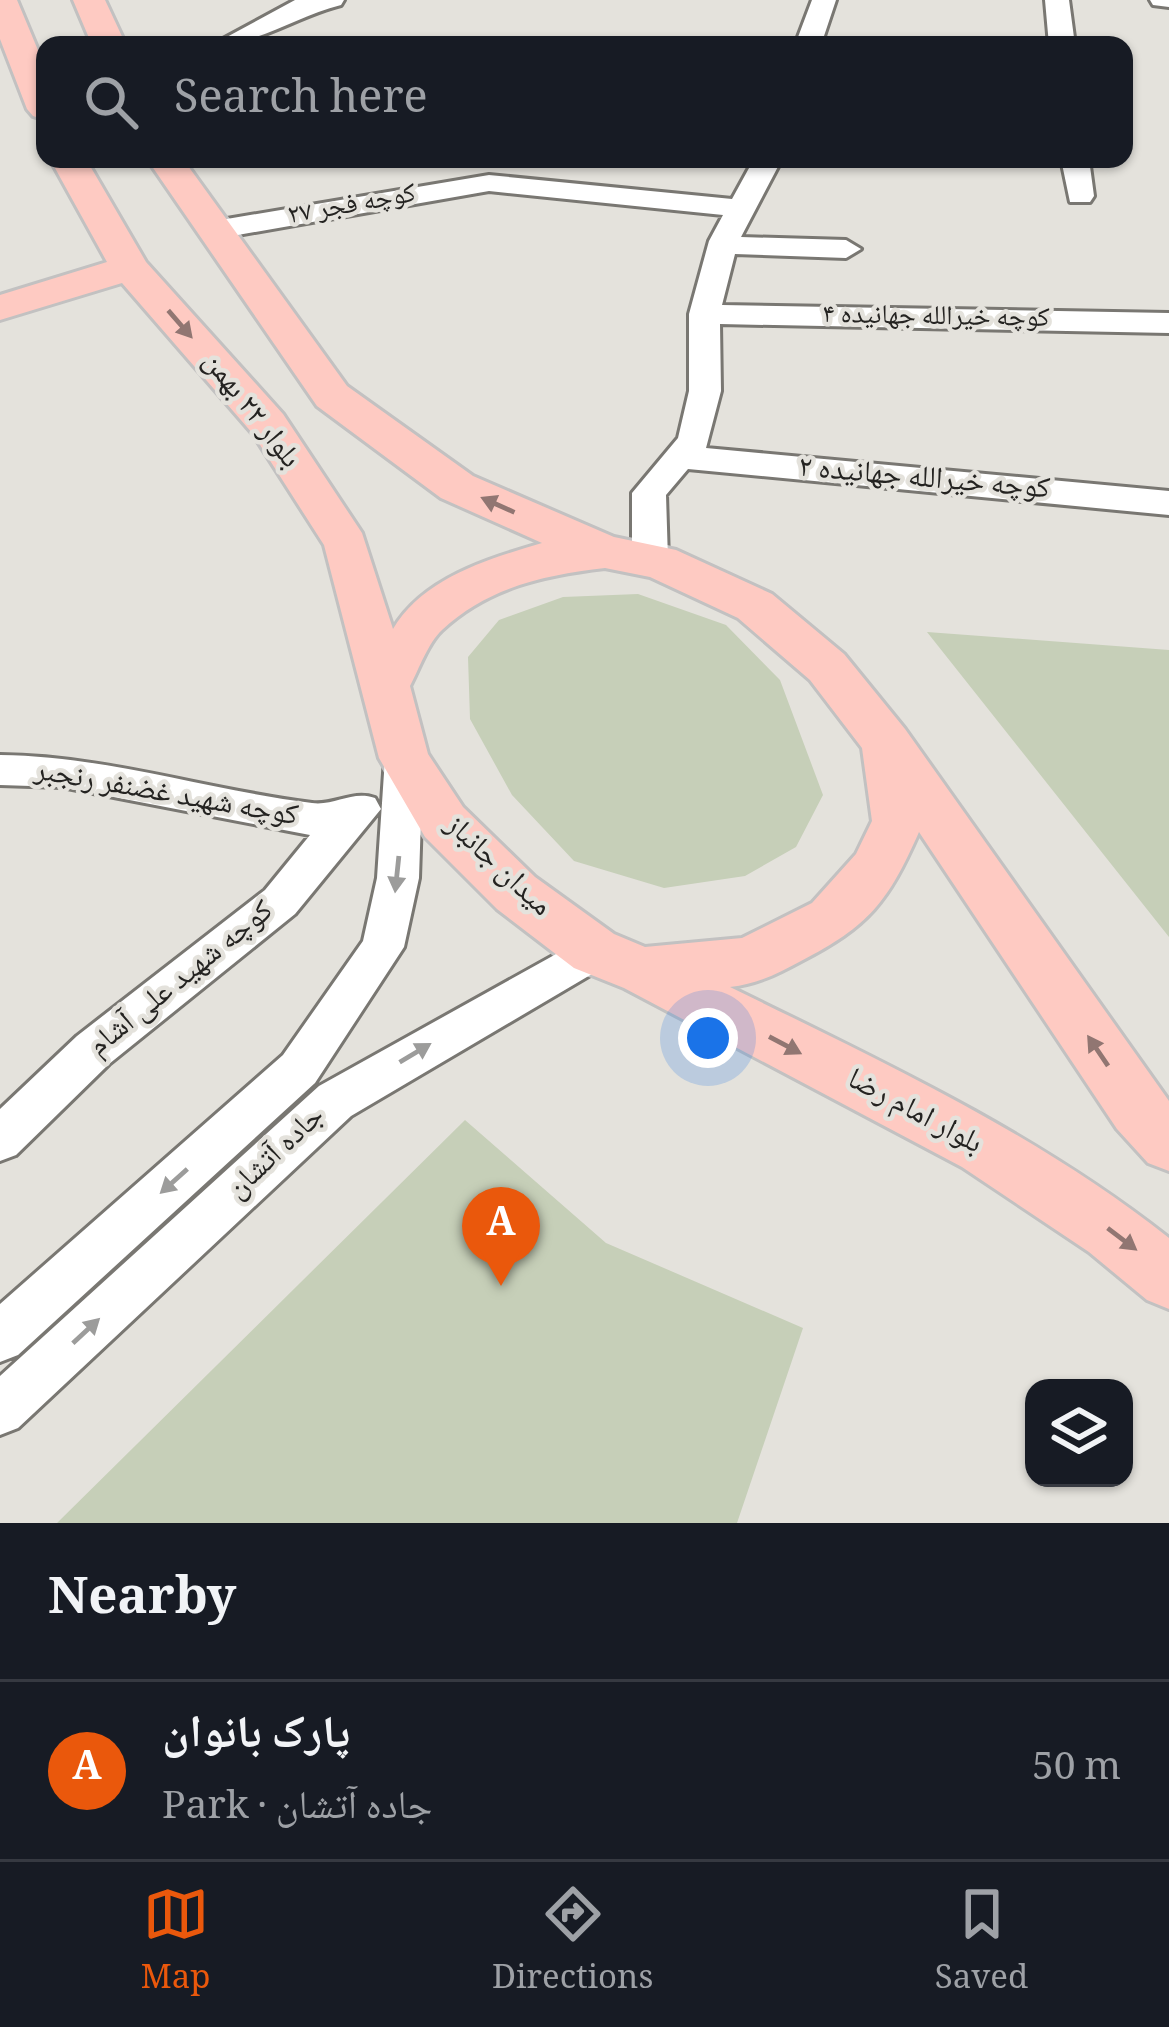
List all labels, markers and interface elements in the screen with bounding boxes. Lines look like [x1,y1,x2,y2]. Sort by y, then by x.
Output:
search box [36,36,1133,168]
text: Search here [174,64,428,141]
icon: search [78,69,144,135]
street label: کوچه فجر ۲۷ [284,172,420,240]
street label: کوچه خیرالله جهانیده ۴ [822,293,1050,343]
one-way arrow [166,310,193,339]
street label: بلوار ۲۲ بهمن [187,341,313,481]
street label: کوچه خیرالله جهانیده ۲ [796,444,1052,516]
one-way arrow [480,494,515,514]
street label: کوچه شهید غضنفر رنجبر [29,747,302,843]
street label: میدان جانباز [430,802,563,931]
one-way arrow [387,856,406,894]
street label: کوچه شهید علی آشام [78,889,286,1071]
your location [678,1008,738,1068]
one-way arrow [768,1034,802,1054]
one-way arrow [1087,1035,1109,1068]
one-way arrow [398,1043,432,1064]
street label: بلوار امام رضا [837,1056,991,1170]
street label: جاده آتشان [216,1094,338,1214]
one-way arrow [159,1167,189,1194]
pin: A [462,1187,540,1286]
one-way arrow [1106,1227,1138,1251]
one-way arrow [71,1317,100,1345]
map controls [1025,1379,1133,1487]
button: layers [1025,1379,1133,1487]
text: Nearby [48,1558,236,1645]
text: پارک بانوان [162,1699,350,1776]
text: A [72,1737,102,1804]
text: 50 m [1032,1737,1121,1804]
text: Park · جاده آتشان [162,1776,432,1843]
tab: Map [141,1881,211,2009]
tab: Directions [492,1881,653,2009]
tab: Saved [935,1881,1028,2009]

